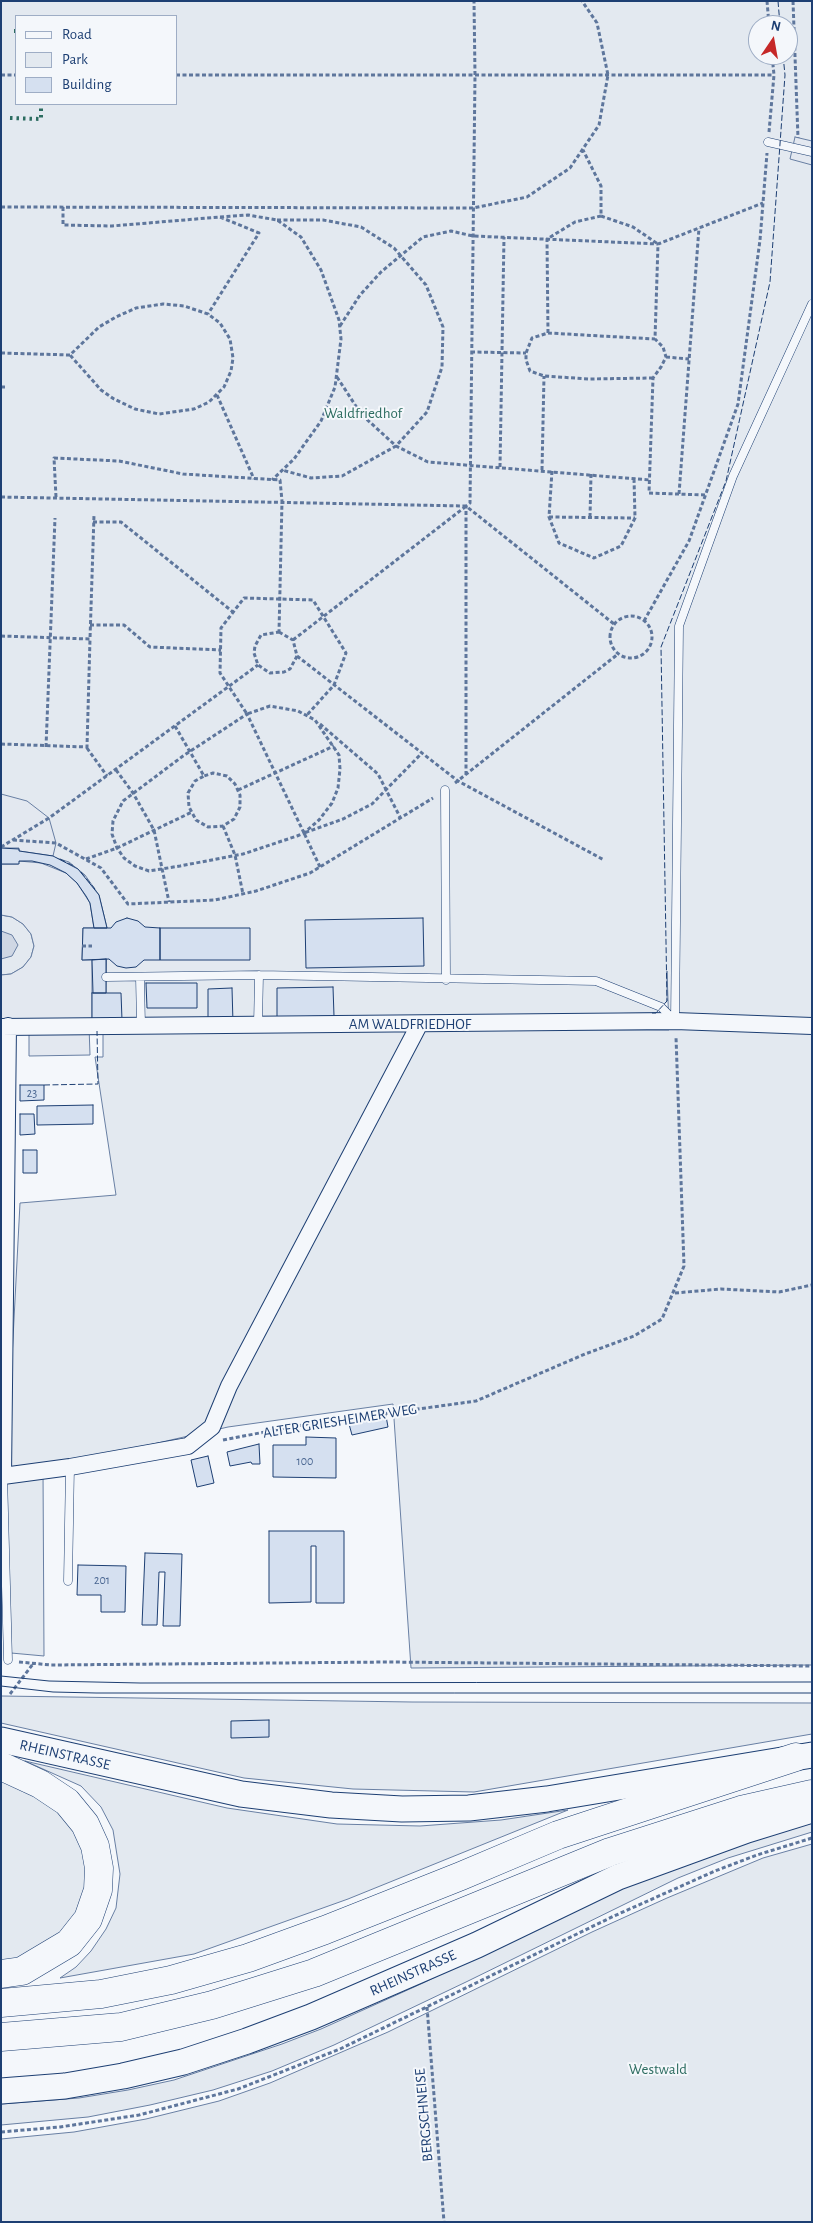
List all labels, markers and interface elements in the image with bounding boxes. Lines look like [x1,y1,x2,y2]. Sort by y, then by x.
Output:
legend [15,15,178,105]
north arrow [748,15,798,65]
text: N [770,18,782,34]
text: Road [62,27,92,42]
text: Park [62,52,88,67]
text: Building [62,77,112,92]
park label: Waldfriedhof [324,404,402,422]
street label: AM WALDFRIEDHOF [349,1015,471,1033]
house number: 23 [27,1086,37,1100]
street label: ALTER GRIESHEIMER WEG [262,1400,418,1442]
house number: 100 [297,1454,313,1468]
house number: 201 [94,1573,110,1587]
street label: RHEINSTRASSE [18,1736,112,1774]
street label: RHEINSTRASSE [367,1946,459,2000]
park label: Westwald [629,2060,687,2078]
street label: BERGSCHNEISE [411,2068,437,2162]

